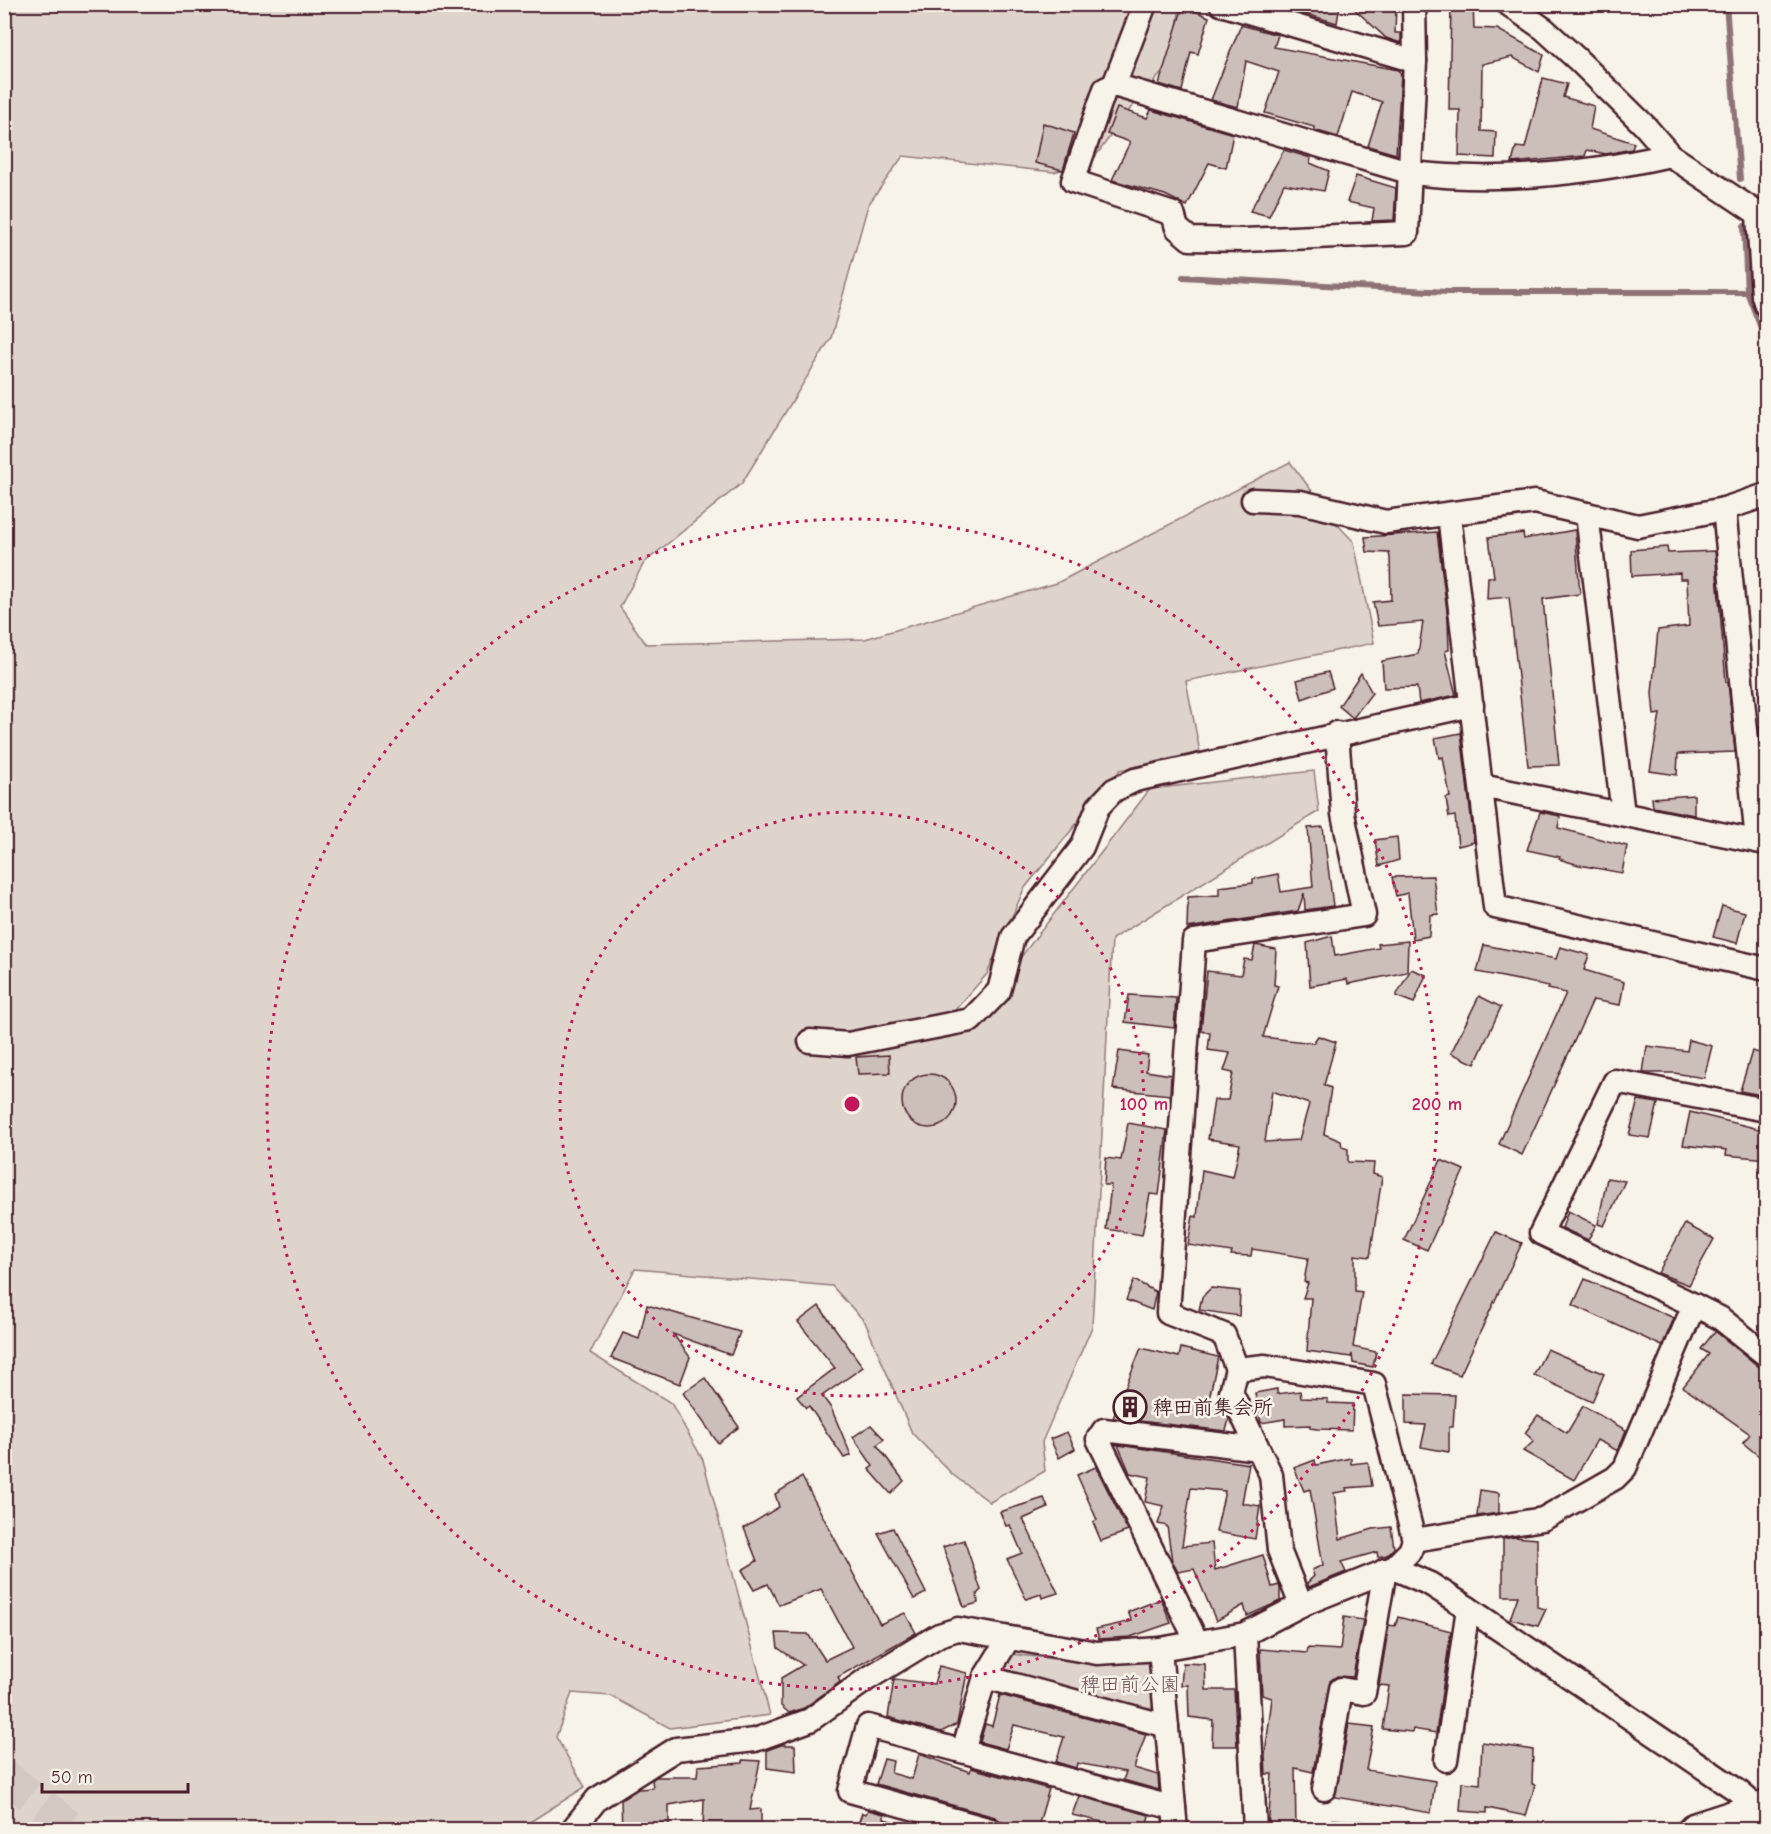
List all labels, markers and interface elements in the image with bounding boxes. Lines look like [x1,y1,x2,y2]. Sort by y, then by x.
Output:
centre of rings [842,1094,862,1114]
text: 100 m [1120,1094,1168,1115]
text: 200 m [1412,1094,1462,1115]
building icon: 稗田前集会所 [1112,1389,1148,1425]
place label: 稗田前集会所 [1153,1396,1273,1419]
park label: 稗田前公園 [1080,1673,1180,1696]
scale bar [42,1756,188,1794]
text: 50 m [51,1767,93,1788]

